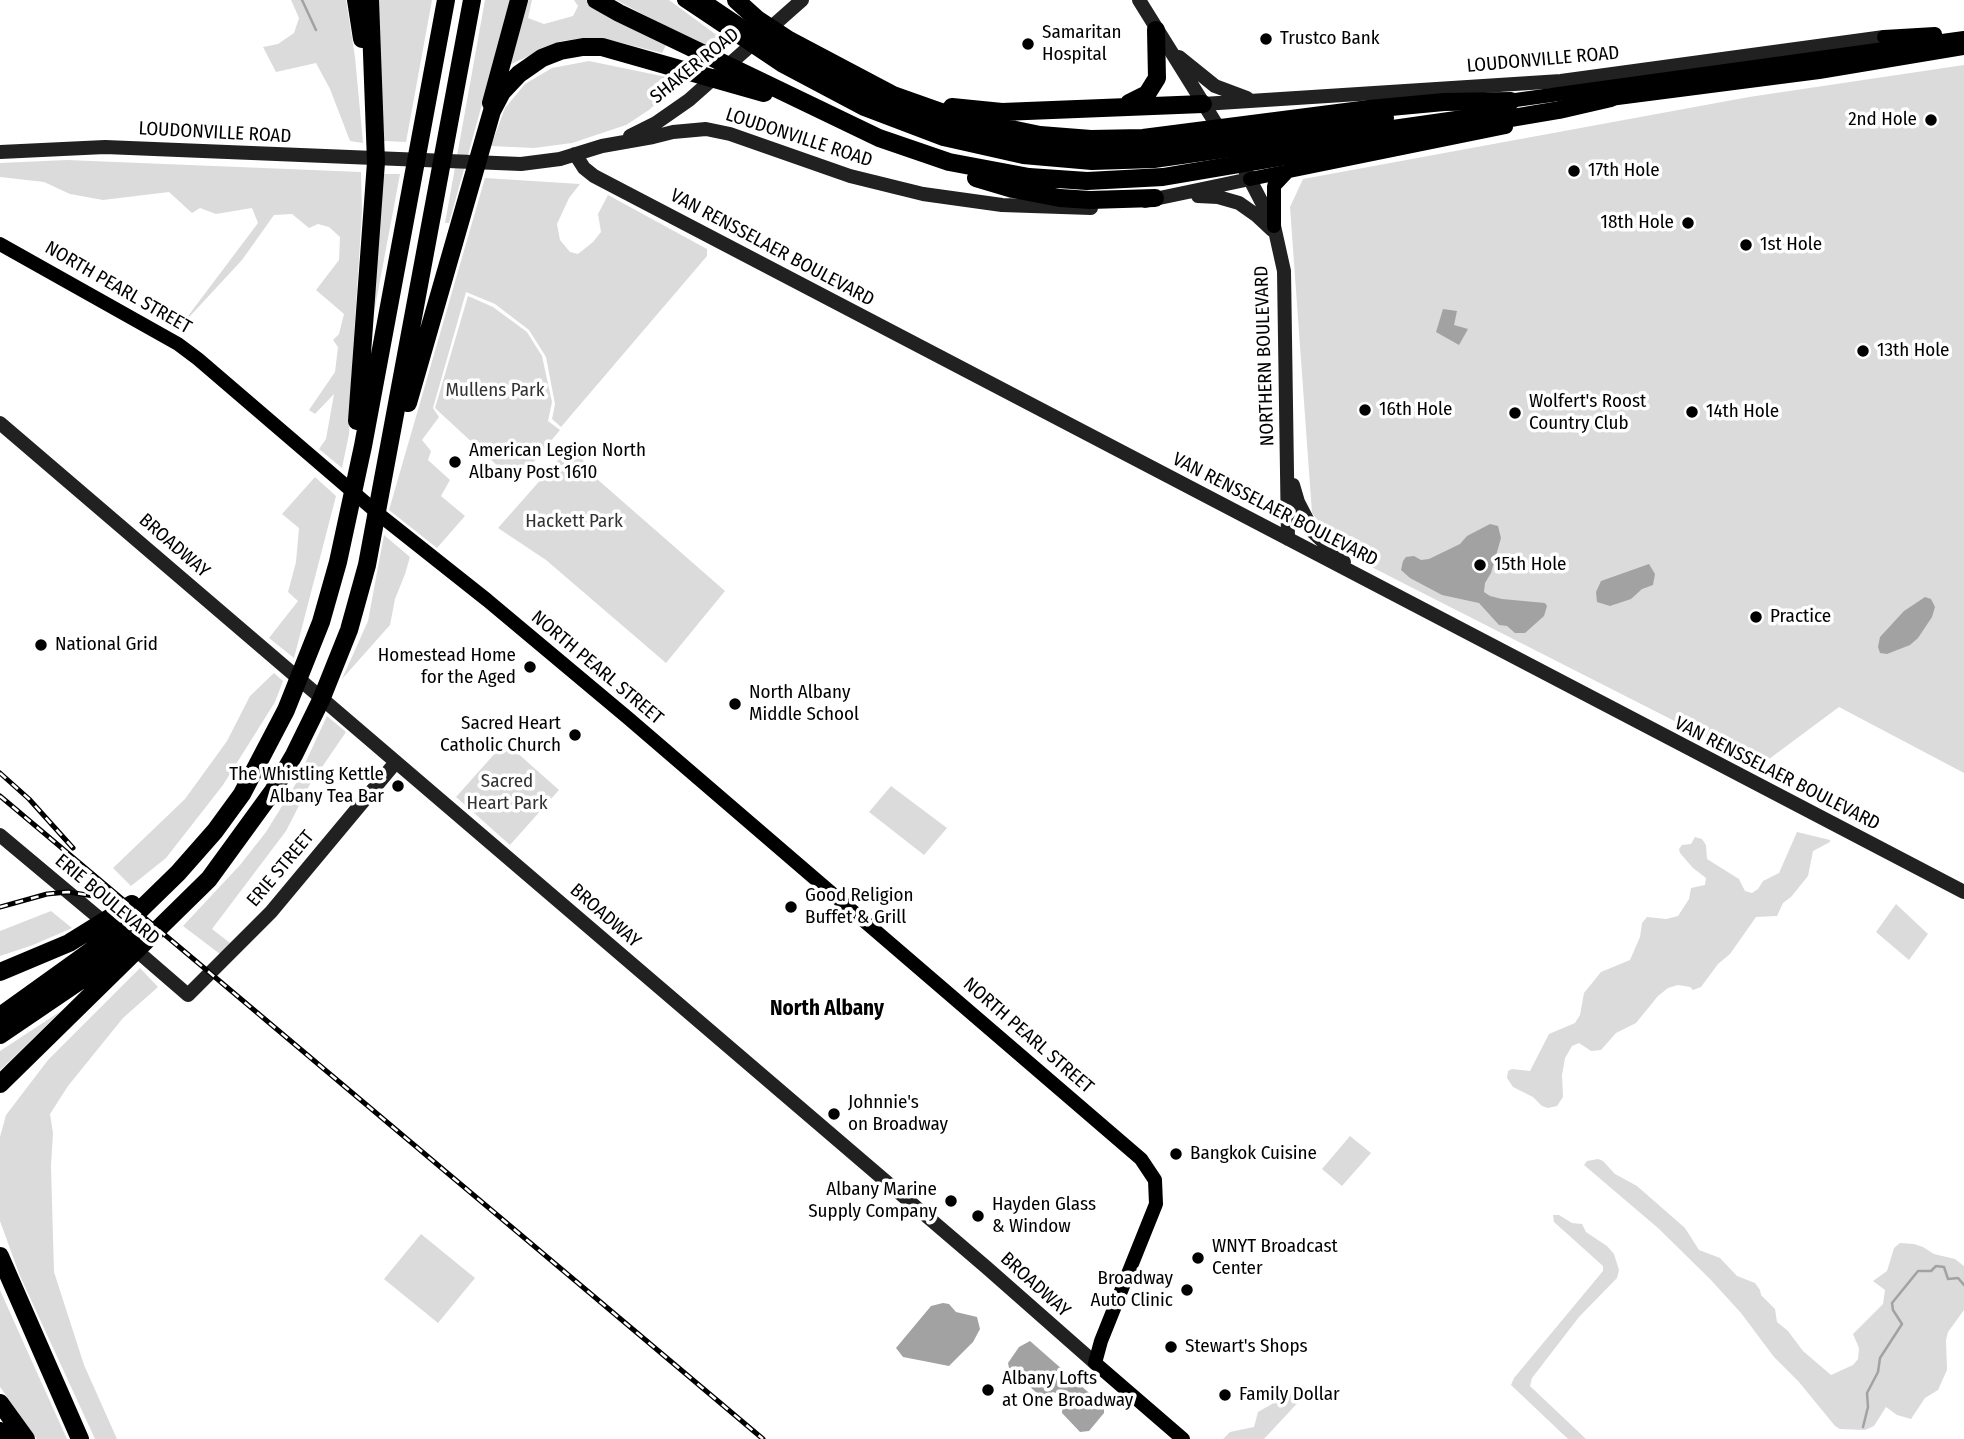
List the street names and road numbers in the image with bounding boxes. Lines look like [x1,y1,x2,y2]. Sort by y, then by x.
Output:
street label: SHAKER ROAD [646,23,744,109]
street label: LOUDONVILLE ROAD [1466,42,1620,78]
street label: LOUDONVILLE ROAD [723,104,875,172]
street label: LOUDONVILLE ROAD [138,118,292,148]
street label: VAN RENSSELAER BOULEVARD [666,185,878,311]
street label: NORTH PEARL STREET [41,237,195,339]
street label: NORTHERN BOULEVARD [1250,265,1280,447]
street label: VAN RENSSELAER BOULEVARD [1168,448,1382,572]
street label: BROADWAY [134,509,214,583]
street label: NORTH PEARL STREET [526,606,668,730]
street label: VAN RENSSELAER BOULEVARD [1670,712,1884,836]
street label: ERIE STREET [243,826,319,912]
street label: ERIE BOULEVARD [50,850,164,950]
street label: BROADWAY [565,879,645,953]
street label: NORTH PEARL STREET [958,973,1098,1099]
street label: BROADWAY [995,1248,1075,1322]

